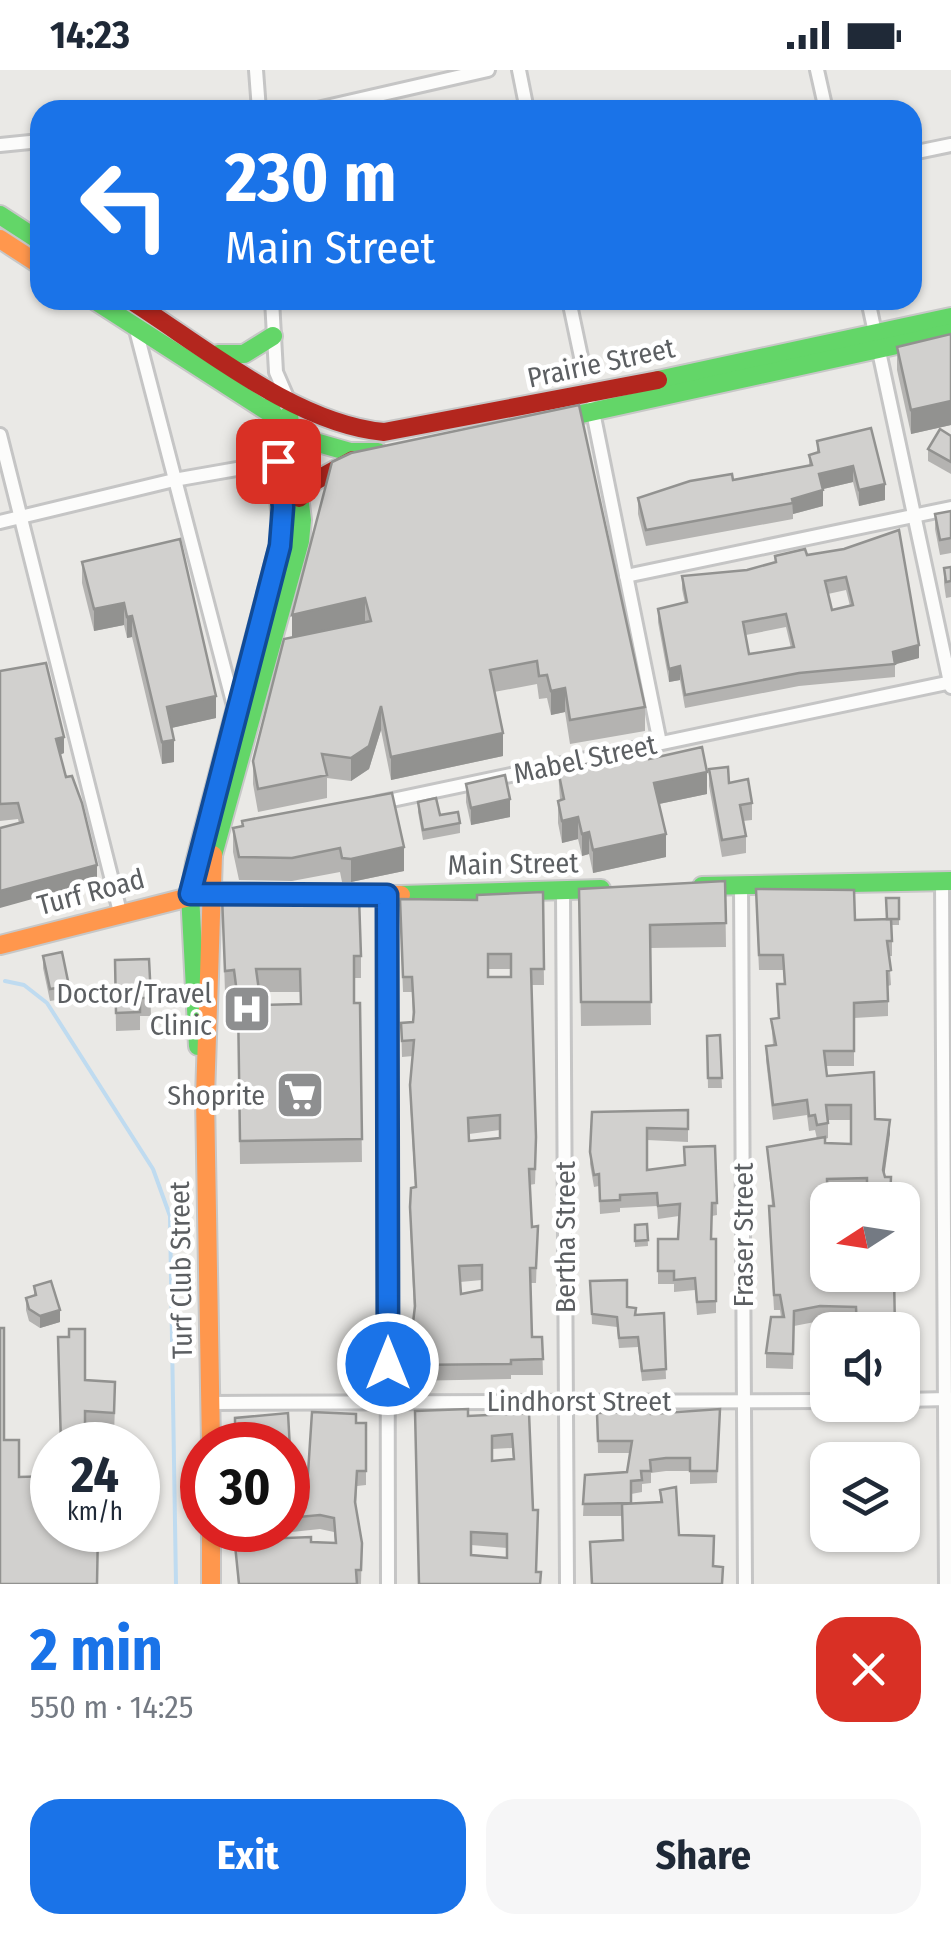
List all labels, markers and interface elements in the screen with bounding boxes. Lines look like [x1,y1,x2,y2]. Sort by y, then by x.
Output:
text: 14:23 [50,12,130,58]
text: 230 m [225,136,397,220]
icon: left [60,140,190,270]
text: Main Street [225,221,435,275]
street label: Prairie Street [524,331,679,395]
pin [236,419,321,504]
icon: arrive [251,434,306,489]
street label: Mabel Street [511,728,660,790]
street label: Main Street [447,846,580,882]
street label: Turf Road [34,862,148,922]
place label: Doctor/Travel Clinic [56,977,212,1042]
hospital icon: Doctor/Travel Clinic [221,983,273,1035]
supermarket icon: Shoprite [274,1069,326,1121]
place label: Shoprite [167,1079,265,1112]
street label: Bertha Street [549,1160,582,1313]
street label: Fraser Street [727,1162,760,1307]
street label: Turf Club Street [163,1180,199,1359]
north arrow [810,1182,920,1292]
map controls [810,1182,920,1552]
position arrow [336,1312,440,1416]
button: sound [810,1312,920,1422]
street label: Lindhorst Street [487,1385,672,1418]
speed limit sign: 30 [180,1422,310,1552]
button: layers [810,1442,920,1552]
text: 24 [71,1445,119,1505]
text: km/h [67,1497,123,1527]
text: 2 min [30,1614,163,1686]
button: close [816,1617,921,1722]
text: 550 m · 14:25 [30,1688,193,1726]
button: Exit [30,1799,466,1914]
button: Share [486,1799,921,1914]

